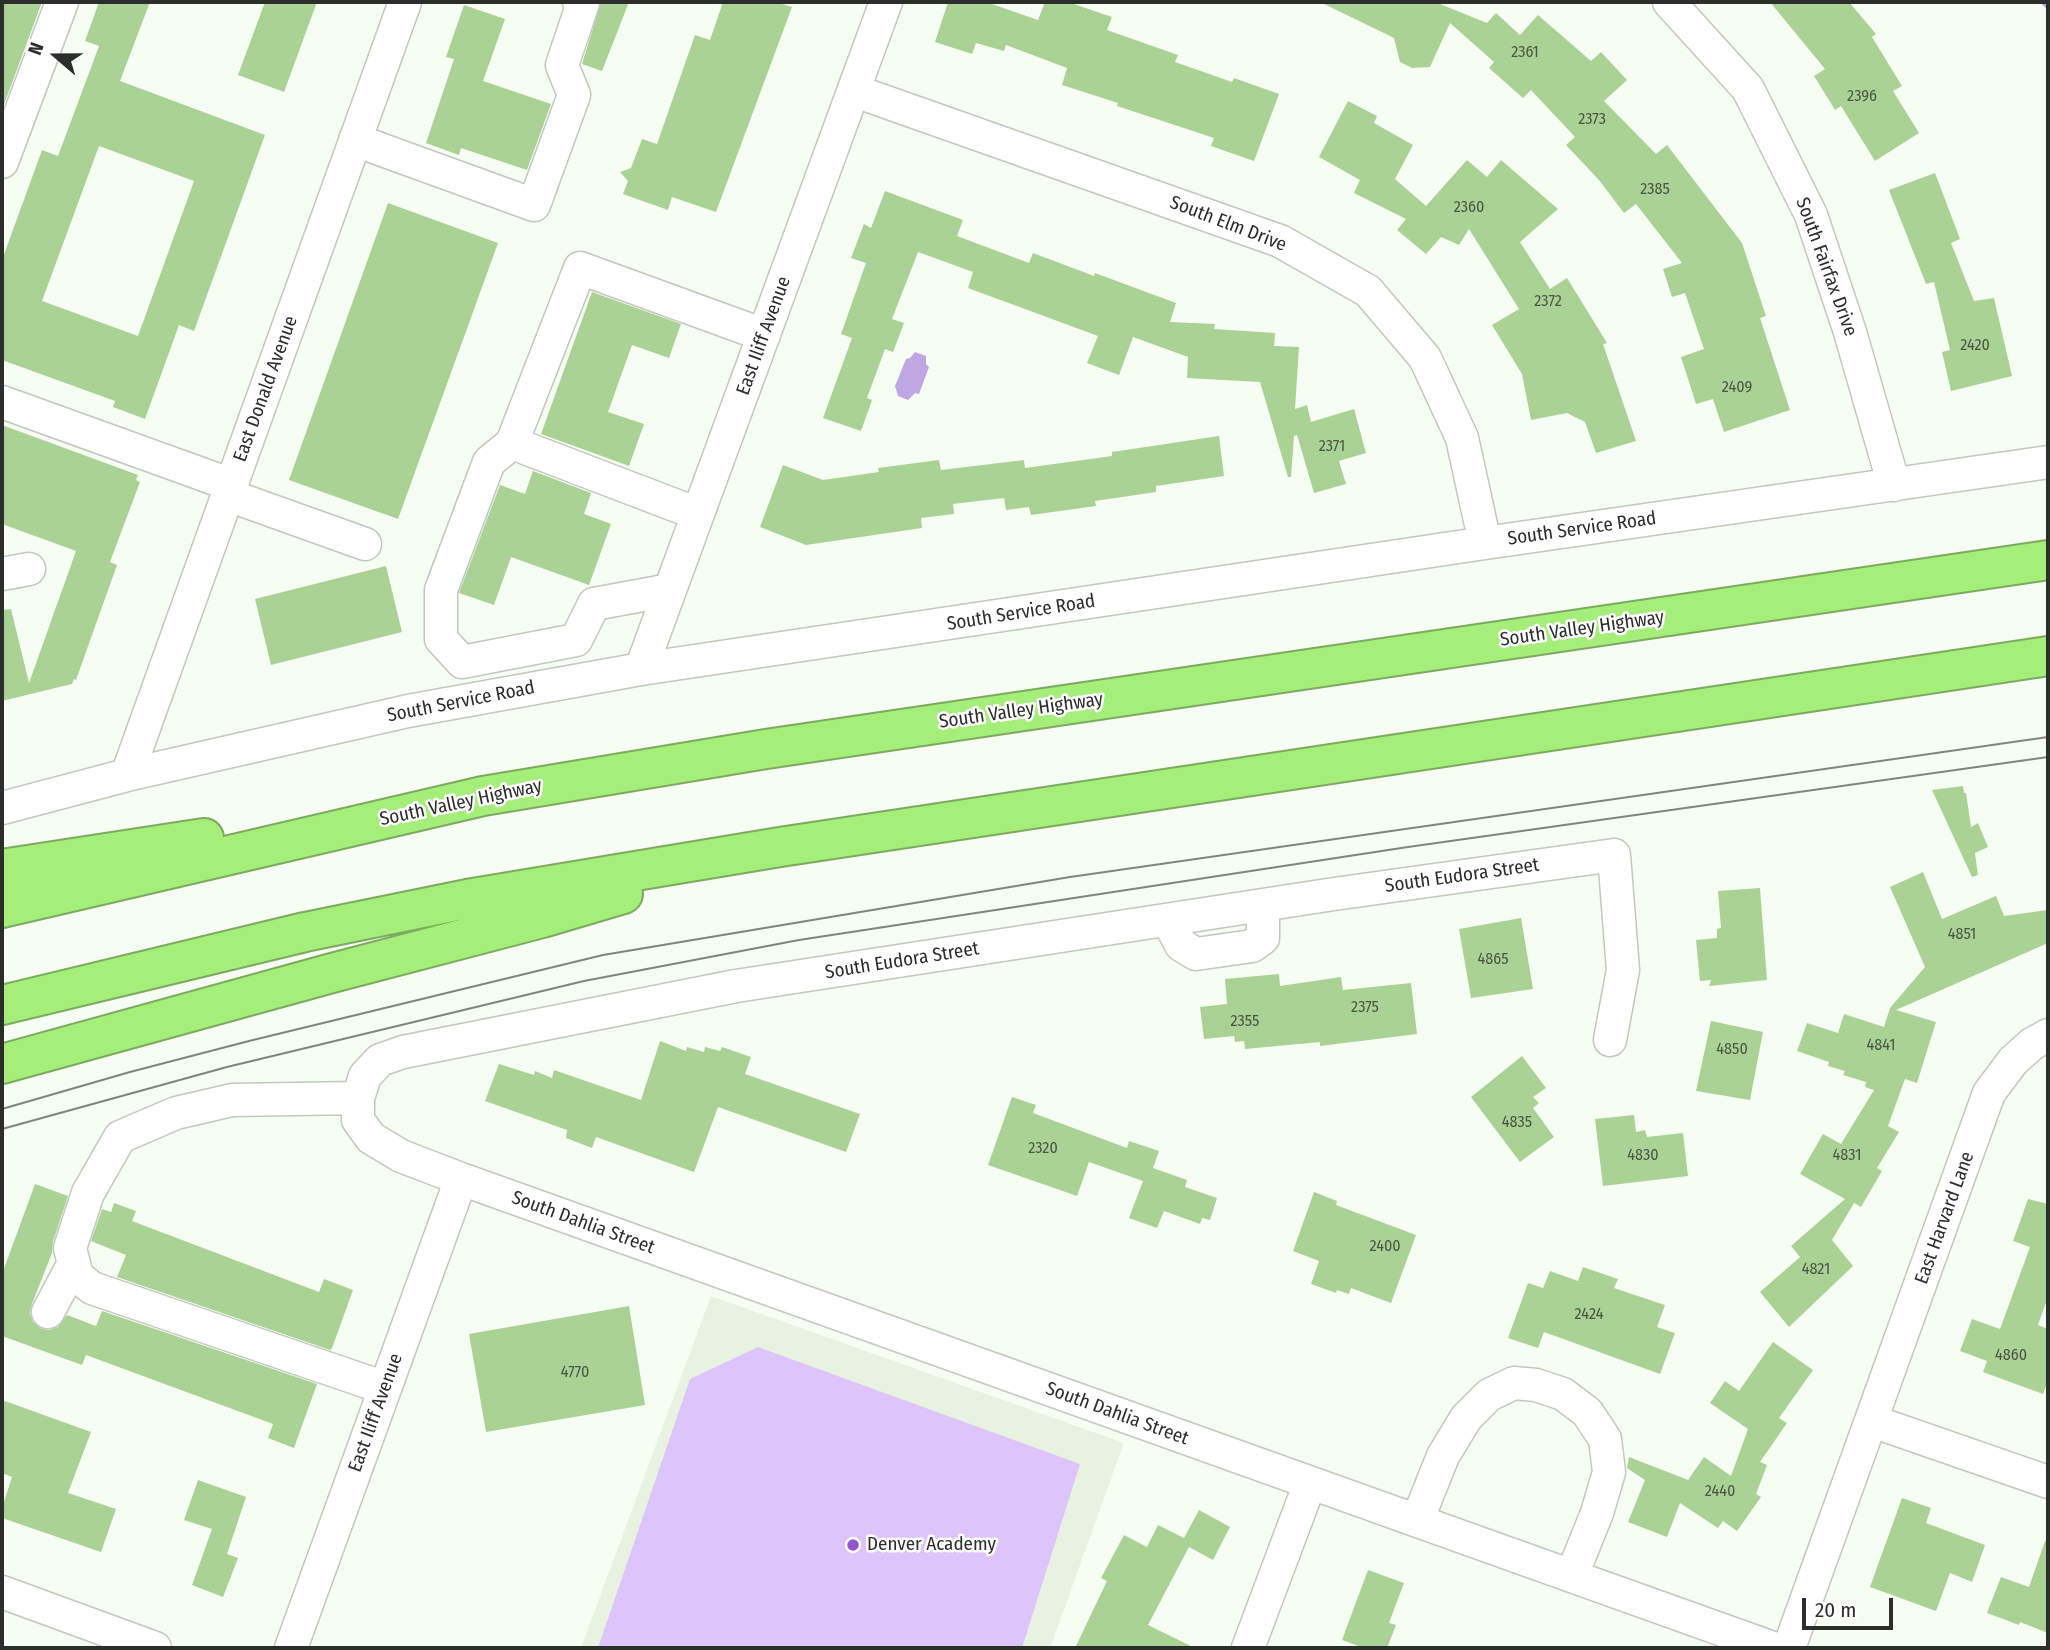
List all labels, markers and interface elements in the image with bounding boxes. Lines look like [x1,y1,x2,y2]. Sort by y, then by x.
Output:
north arrow [21,21,91,91]
text: N [23,39,49,58]
house number: 2361 [1511,43,1539,63]
house number: 2396 [1847,87,1877,107]
house number: 2373 [1578,110,1606,130]
house number: 2385 [1640,180,1670,200]
street label: South Elm Drive [1166,191,1290,257]
street label: South Fairfax Drive [1790,195,1862,339]
house number: 2360 [1454,198,1484,218]
street label: East Iliff Avenue [732,274,796,398]
house number: 2372 [1534,292,1562,312]
street label: East Donald Avenue [229,313,303,465]
house number: 2420 [1960,336,1990,356]
house number: 2409 [1722,378,1752,398]
house number: 2371 [1319,437,1345,457]
street label: South Service Road [1506,507,1658,551]
street label: South Service Road [945,590,1097,636]
street label: South Valley Highway [1499,606,1665,652]
street label: South Service Road [385,677,537,727]
street label: South Valley Highway [938,688,1104,734]
street label: South Valley Highway [378,775,544,831]
street label: South Eudora Street [1384,854,1540,898]
house number: 4851 [1948,925,1976,945]
street label: South Eudora Street [824,938,980,984]
house number: 4865 [1478,950,1508,970]
house number: 2375 [1351,998,1379,1018]
house number: 2355 [1231,1012,1259,1032]
house number: 4841 [1867,1036,1895,1056]
house number: 4850 [1716,1040,1748,1060]
house number: 4835 [1502,1113,1532,1133]
house number: 2320 [1028,1139,1058,1159]
house number: 4830 [1627,1146,1659,1166]
house number: 4831 [1833,1146,1861,1166]
street label: East Harvard Lane [1910,1149,1980,1287]
street label: South Dahlia Street [508,1187,658,1259]
house number: 2400 [1369,1237,1401,1257]
house number: 4821 [1802,1260,1830,1280]
house number: 2424 [1575,1305,1603,1325]
house number: 4860 [1995,1346,2027,1366]
street label: East Iliff Avenue [344,1351,408,1475]
house number: 4770 [561,1363,589,1383]
street label: South Dahlia Street [1042,1378,1192,1450]
house number: 2440 [1705,1482,1735,1502]
place label: Denver Academy [867,1534,996,1556]
marker: Denver Academy [845,1537,861,1553]
scale bar [1805,1584,1896,1628]
text: 20 m [1815,1597,1856,1623]

